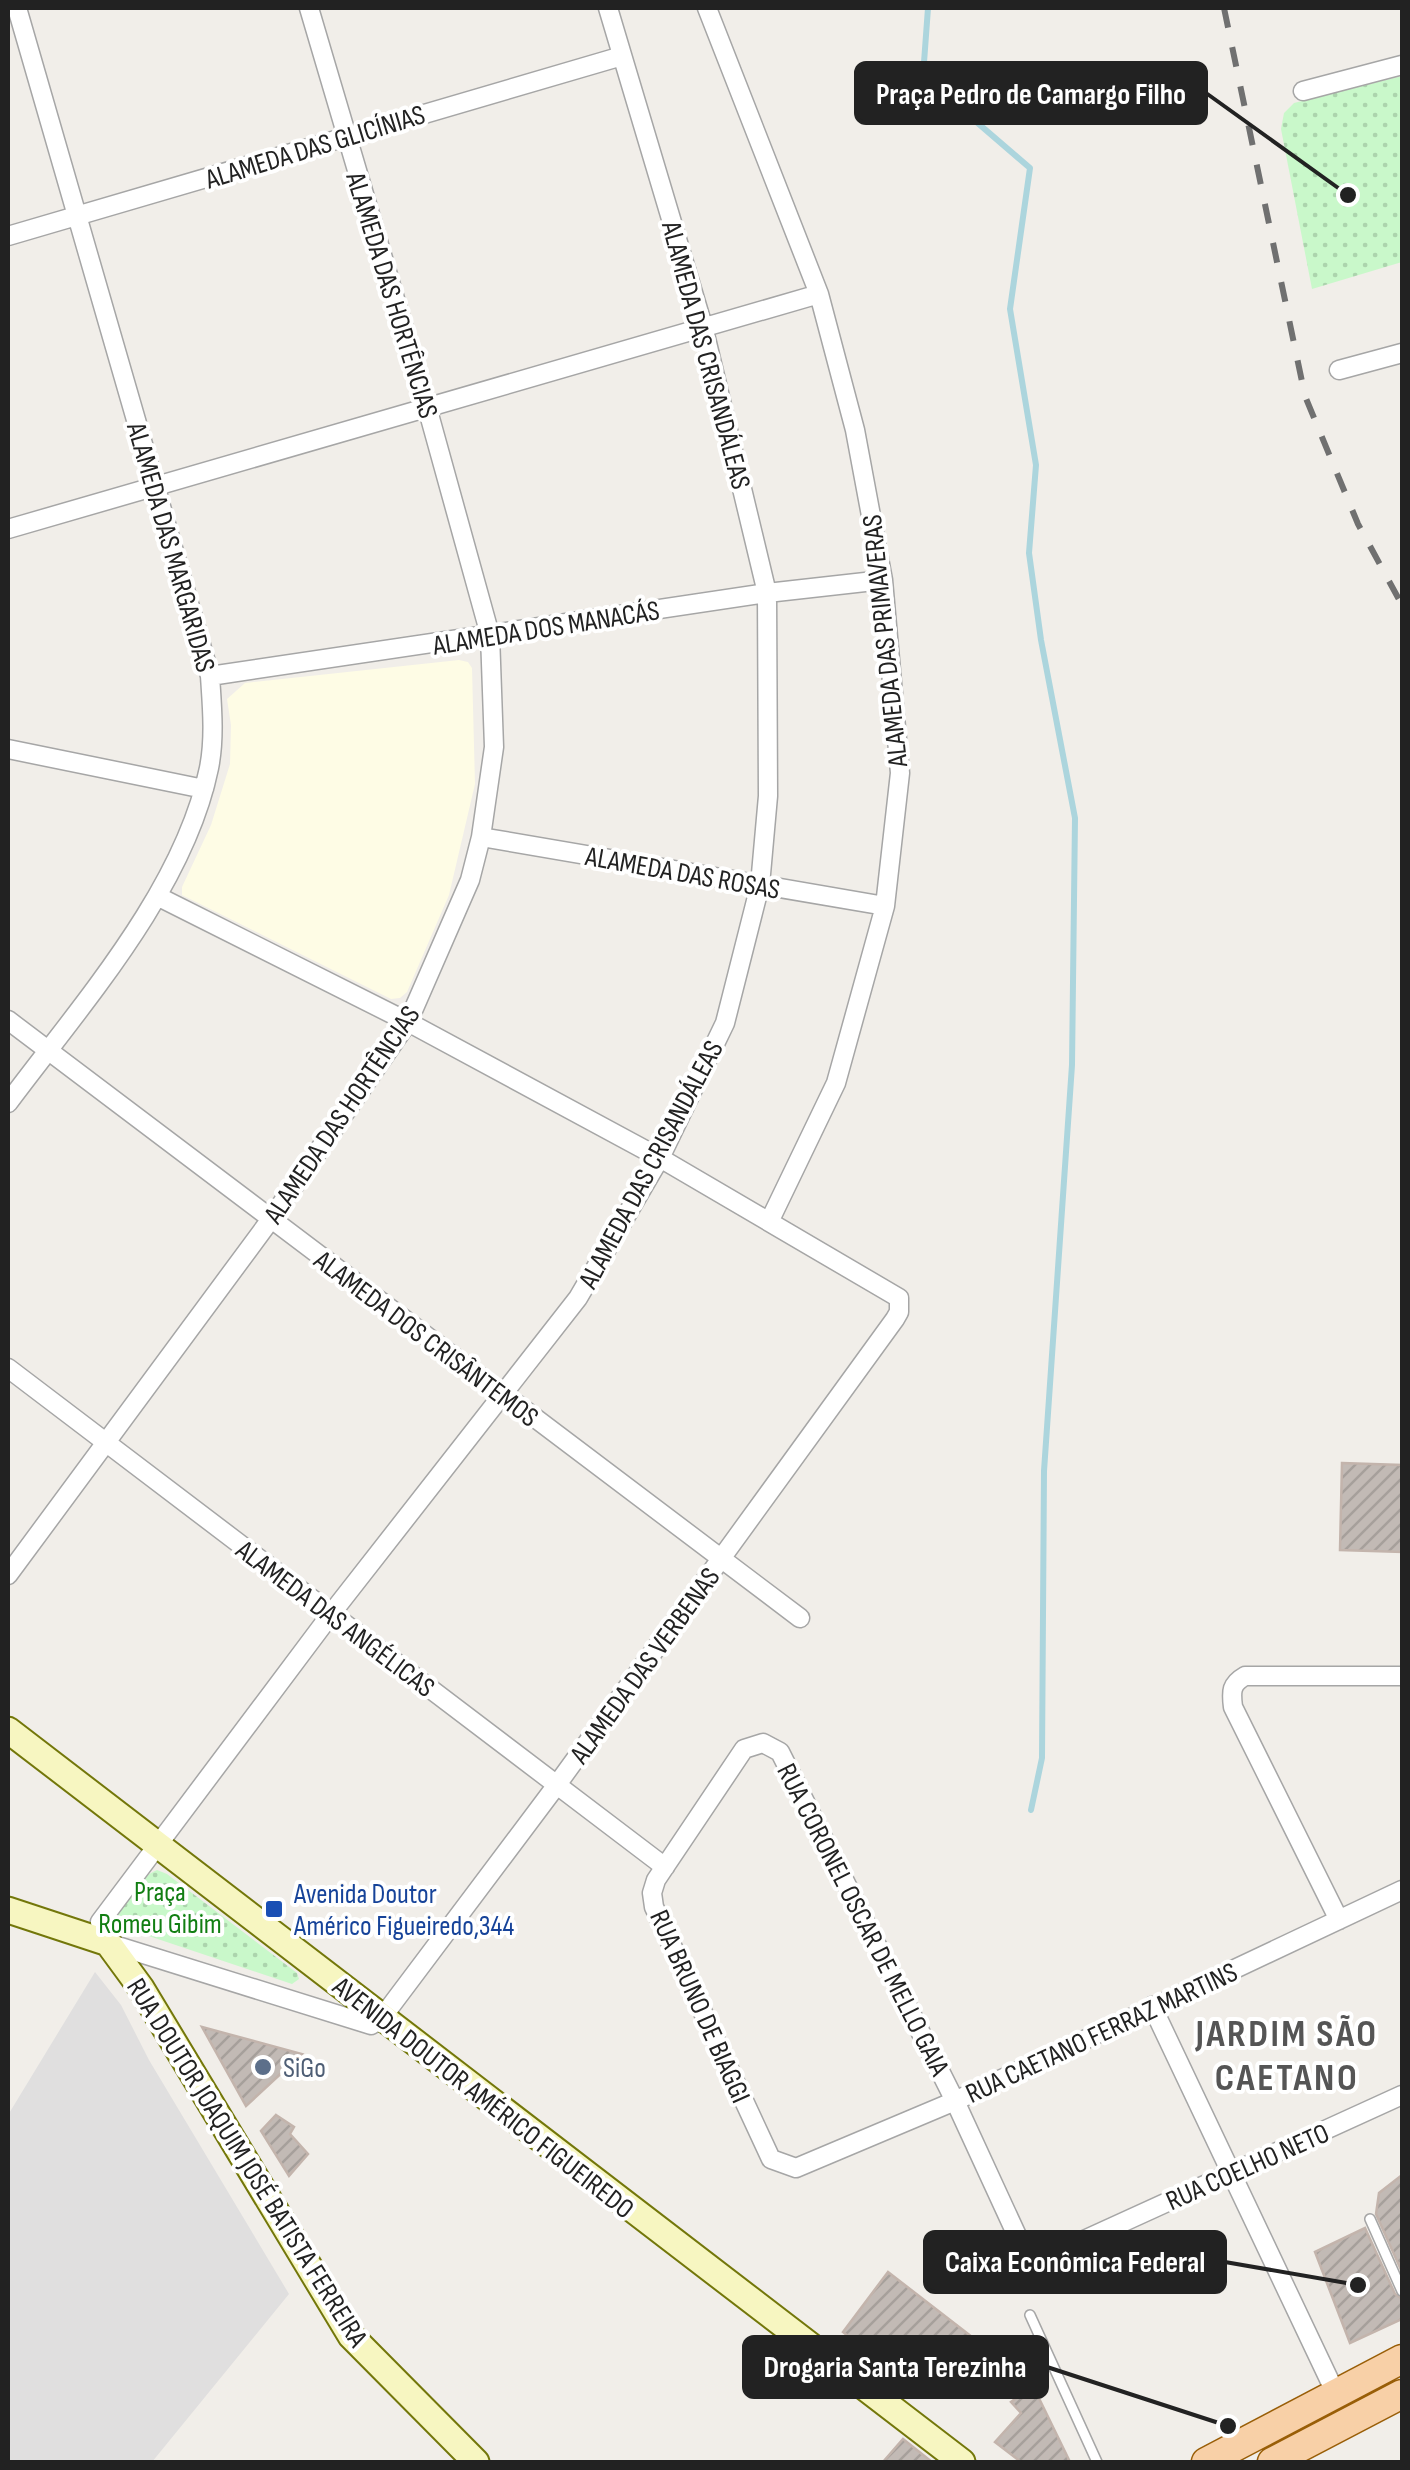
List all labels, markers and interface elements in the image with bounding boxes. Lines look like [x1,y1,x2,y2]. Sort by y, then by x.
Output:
callout: Praça Pedro de Camargo Filho [856,63,1206,123]
text: Praça Pedro de Camargo Filho [876,77,1186,113]
street label: ALAMEDA DAS GLICÍNIAS [201,98,429,197]
street label: ALAMEDA DAS HORTÊNCIAS [338,168,445,422]
street label: ALAMEDA DAS CRISANDÁLEAS [654,217,757,493]
street label: ALAMEDA DAS MARGARIDAS [119,418,222,676]
street label: ALAMEDA DAS PRIMAVERAS [856,513,915,770]
street label: ALAMEDA DOS MANACÁS [430,594,662,663]
street label: ALAMEDA DAS ROSAS [582,840,783,907]
street label: ALAMEDA DAS HORTÊNCIAS [257,1000,427,1231]
street label: ALAMEDA DAS CRISANDÁLEAS [572,1035,731,1295]
street label: ALAMEDA DOS CRISÂNTEMOS [307,1244,545,1434]
street label: ALAMEDA DAS ANGÉLICAS [229,1533,441,1705]
street label: ALAMEDA DAS VERBENAS [563,1562,727,1771]
street label: RUA CORONEL OSCAR DE MELLO GAIA [769,1758,956,2082]
park label: Praça Romeu Gibim [98,1876,222,1941]
place label: Avenida Doutor Américo Figueiredo,344 [293,1878,514,1943]
marker: Avenida Doutor Américo Figueiredo,344 [263,1898,285,1920]
street label: RUA BRUNO DE BIAGGI [642,1905,757,2108]
street label: RUA CAETANO FERRAZ MARTINS [961,1956,1243,2111]
street label: AVENIDA DOUTOR AMÉRICO FIGUEIREDO [325,1970,640,2226]
street label: RUA DOUTOR JOAQUIM JOSÉ BATISTA FERREIRA [119,1972,375,2354]
district label: JARDIM SÃO CAETANO [1195,2012,1378,2101]
place label: SiGo [283,2052,326,2085]
marker: SiGo [252,2056,274,2078]
street label: RUA COELHO NETO [1161,2117,1334,2218]
callout: Caixa Econômica Federal [925,2232,1225,2292]
text: Caixa Econômica Federal [945,2245,1205,2281]
callout: Drogaria Santa Terezinha [744,2337,1047,2397]
text: Drogaria Santa Terezinha [764,2350,1026,2386]

